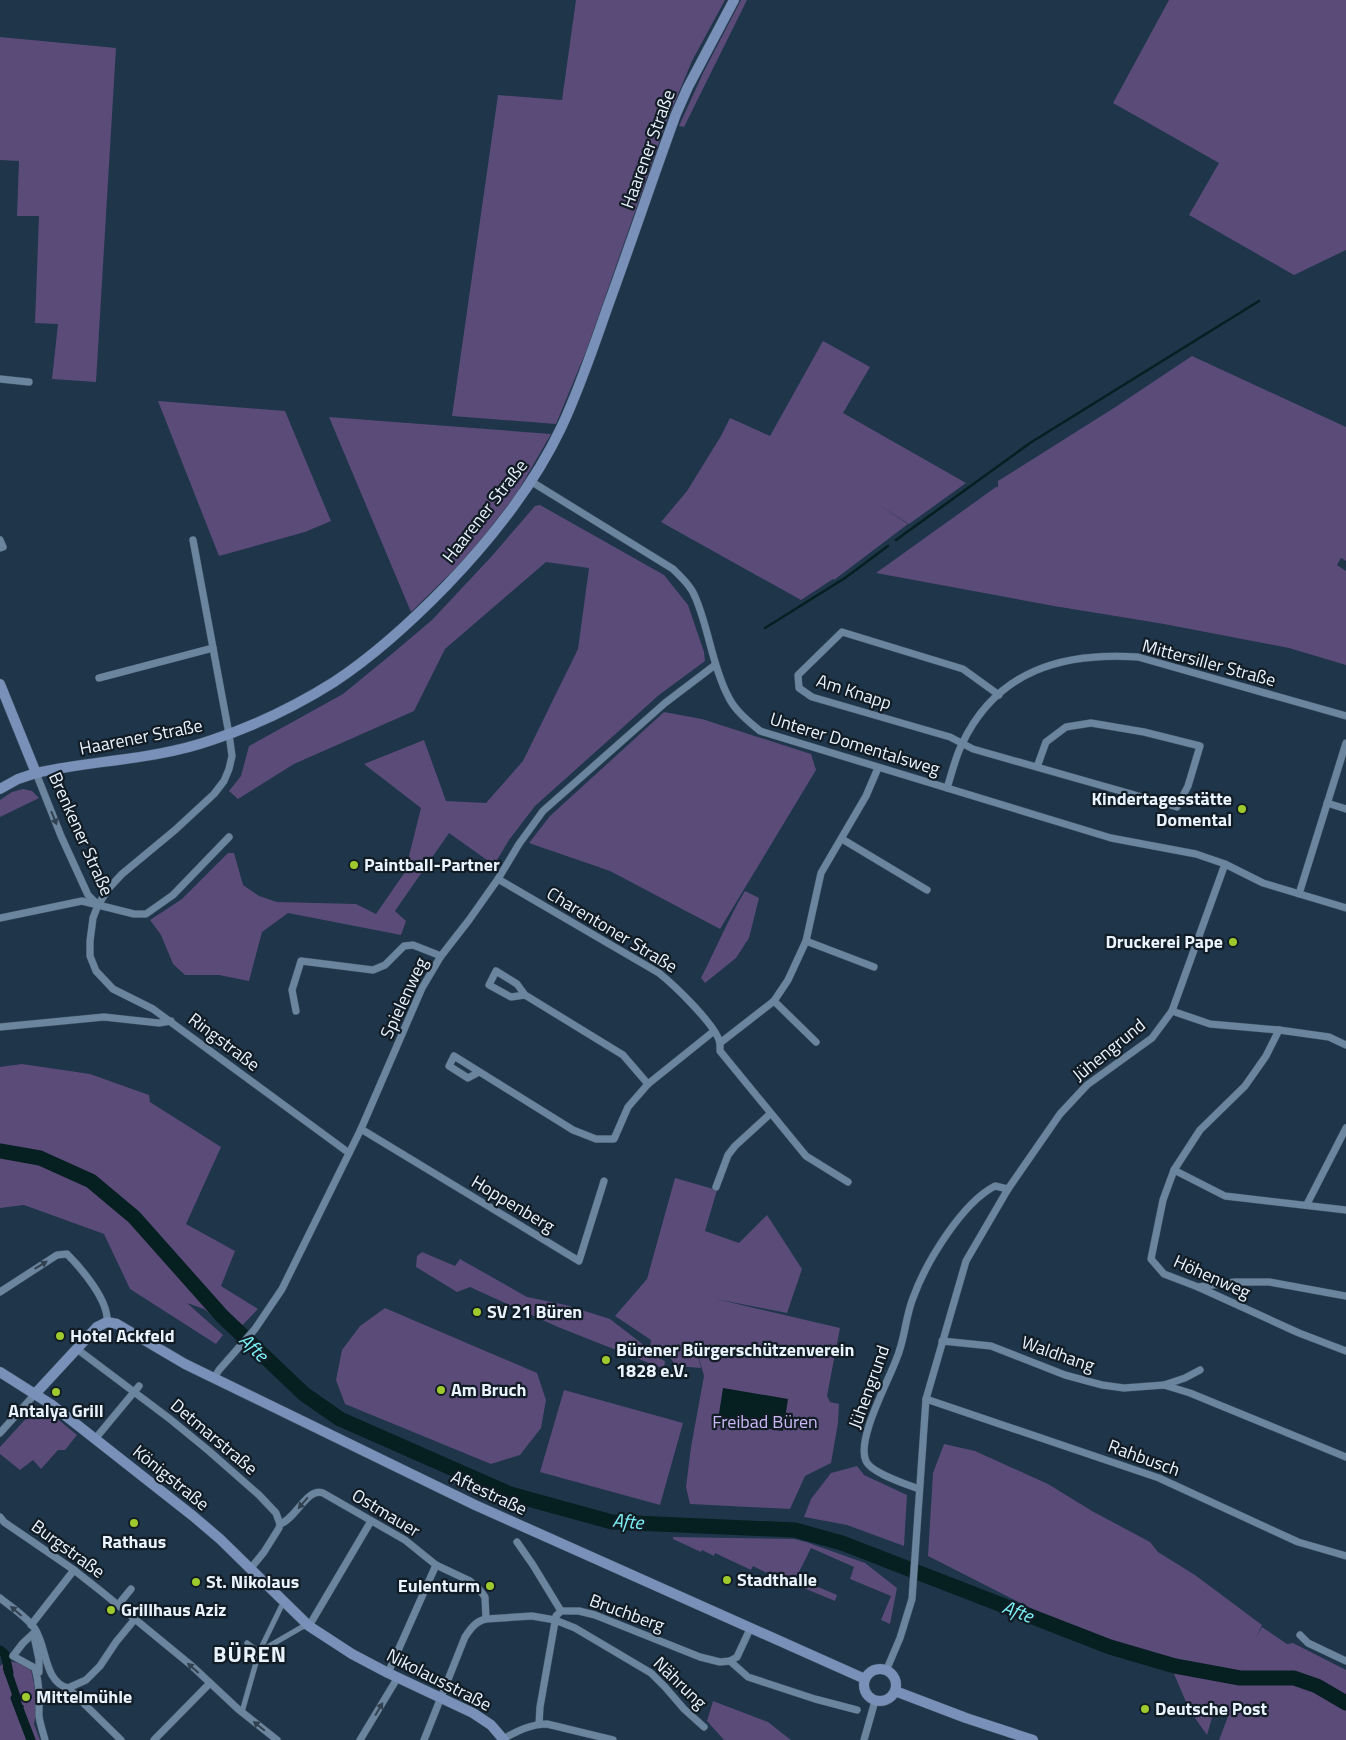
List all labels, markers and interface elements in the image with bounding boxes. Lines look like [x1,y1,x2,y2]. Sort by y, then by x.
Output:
street label: Haarener Straße [613,86,682,212]
street label: Haarener Straße [436,453,534,568]
street label: Mittersiller Straße [1139,632,1279,693]
street label: Am Knapp [813,667,895,716]
street label: Unterer Domentalsweg [767,705,944,782]
street label: Haarener Straße [77,711,205,762]
street label: Brenkener Straße [42,768,121,900]
place label: Kindertagesstätte Domental [1091,785,1232,833]
marker: Kindertagesstätte Domental [1236,803,1248,815]
one-way arrow [50,811,58,826]
place label: Paintball-Partner [364,851,500,878]
marker: Paintball-Partner [348,859,360,871]
street label: Charentoner Straße [542,880,683,979]
place label: Druckerei Pape [1105,928,1223,955]
marker: Druckerei Pape [1227,936,1239,948]
street label: Spielenweg [373,953,434,1043]
street label: Ringstraße [183,1006,266,1077]
street label: Jühengrund [1066,1012,1151,1088]
street label: Hoppenberg [466,1168,560,1239]
street label: Höhenweg [1169,1248,1255,1306]
one-way arrow [34,1260,47,1270]
place label: SV 21 Büren [487,1298,582,1325]
marker: SV 21 Büren [471,1306,483,1318]
place label: Hotel Ackfeld [70,1322,175,1349]
water label: Afte [233,1325,276,1369]
street label: Waldhang [1018,1328,1098,1379]
marker: Hotel Ackfeld [54,1330,66,1342]
place label: Bürener Bürgerschützenverein 1828 e.V. [616,1336,854,1384]
street label: Jühengrund [841,1341,896,1433]
marker: Bürener Bürgerschützenverein 1828 e.V. [600,1354,612,1366]
place label: Am Bruch [451,1376,527,1403]
marker: Am Bruch [435,1384,447,1396]
marker: Antalya Grill [50,1386,62,1398]
street label: Detmarstraße [165,1392,264,1481]
place label: Antalya Grill [8,1397,104,1424]
park label: Freibad Büren [712,1408,818,1435]
street label: Rahbusch [1104,1432,1184,1483]
street label: Königstraße [127,1438,215,1517]
street label: Aftestraße [447,1463,532,1522]
street label: Ostmauer [347,1482,426,1544]
one-way arrow [297,1497,309,1509]
water label: Afte [611,1505,646,1536]
street label: Burgstraße [26,1513,111,1585]
marker: Rathaus [128,1517,140,1529]
place label: Rathaus [102,1528,166,1555]
place label: Stadthalle [737,1566,817,1593]
place label: St. Nikolaus [206,1568,299,1595]
place label: Eulenturm [398,1572,480,1599]
marker: Stadthalle [721,1574,733,1586]
marker: St. Nikolaus [190,1576,202,1588]
marker: Eulenturm [484,1580,496,1592]
street label: Bruchberg [586,1586,669,1639]
water label: Afte [998,1591,1039,1630]
place label: Grillhaus Aziz [121,1596,226,1623]
marker: Grillhaus Aziz [105,1604,117,1616]
one-way arrow [9,1606,22,1617]
district label: BÜREN [213,1637,287,1671]
street label: Nikolausstraße [382,1642,496,1718]
street label: Nährung [647,1650,713,1715]
one-way arrow [186,1662,199,1673]
place label: Mittelmühle [36,1683,132,1710]
marker: Mittelmühle [20,1691,32,1703]
place label: Deutsche Post [1155,1695,1267,1722]
one-way arrow [375,1702,384,1715]
marker: Deutsche Post [1139,1703,1151,1715]
one-way arrow [253,1720,266,1731]

